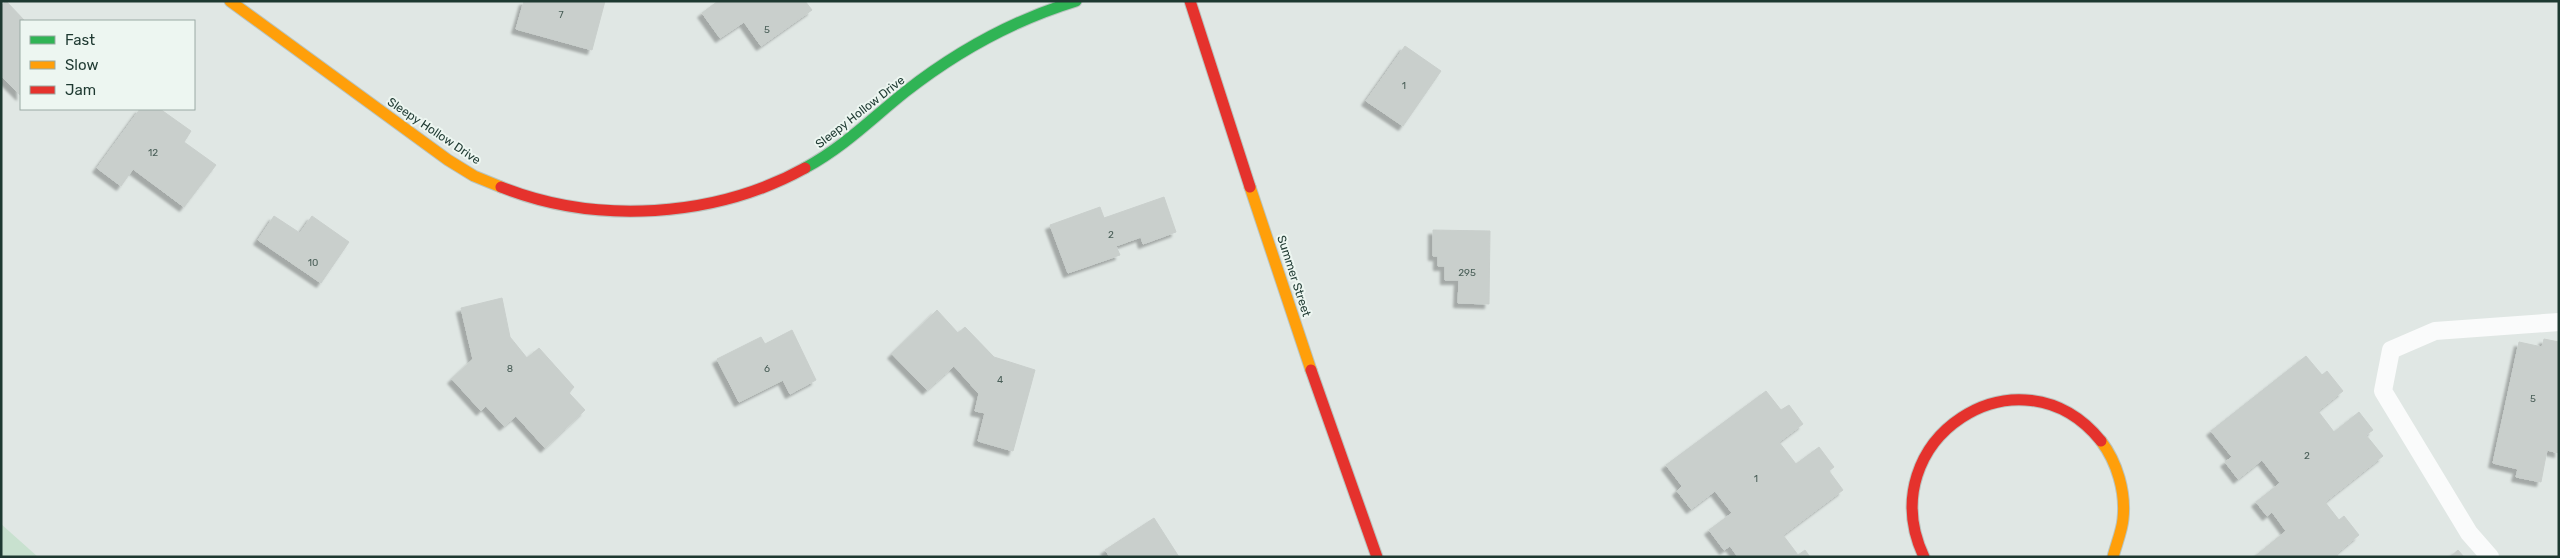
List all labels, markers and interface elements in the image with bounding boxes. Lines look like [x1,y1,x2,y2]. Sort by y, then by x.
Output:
house number: 7 [558,9,564,21]
legend [20,20,195,110]
house number: 5 [764,24,770,36]
text: Fast [65,31,95,49]
text: Slow [65,56,98,74]
street label: Sleepy Hollow Drive [813,73,908,151]
house number: 1 [1402,80,1406,92]
text: Jam [65,81,96,99]
street label: Sleepy Hollow Drive [385,95,483,167]
house number: 12 [148,147,158,159]
house number: 2 [1108,229,1114,241]
street label: Summer Street [1274,234,1314,319]
house number: 10 [308,257,318,269]
house number: 295 [1458,267,1476,279]
house number: 8 [507,363,513,375]
house number: 6 [764,363,770,375]
house number: 4 [997,374,1003,386]
house number: 5 [2530,393,2536,405]
house number: 2 [2304,450,2310,462]
house number: 1 [1754,473,1758,485]

